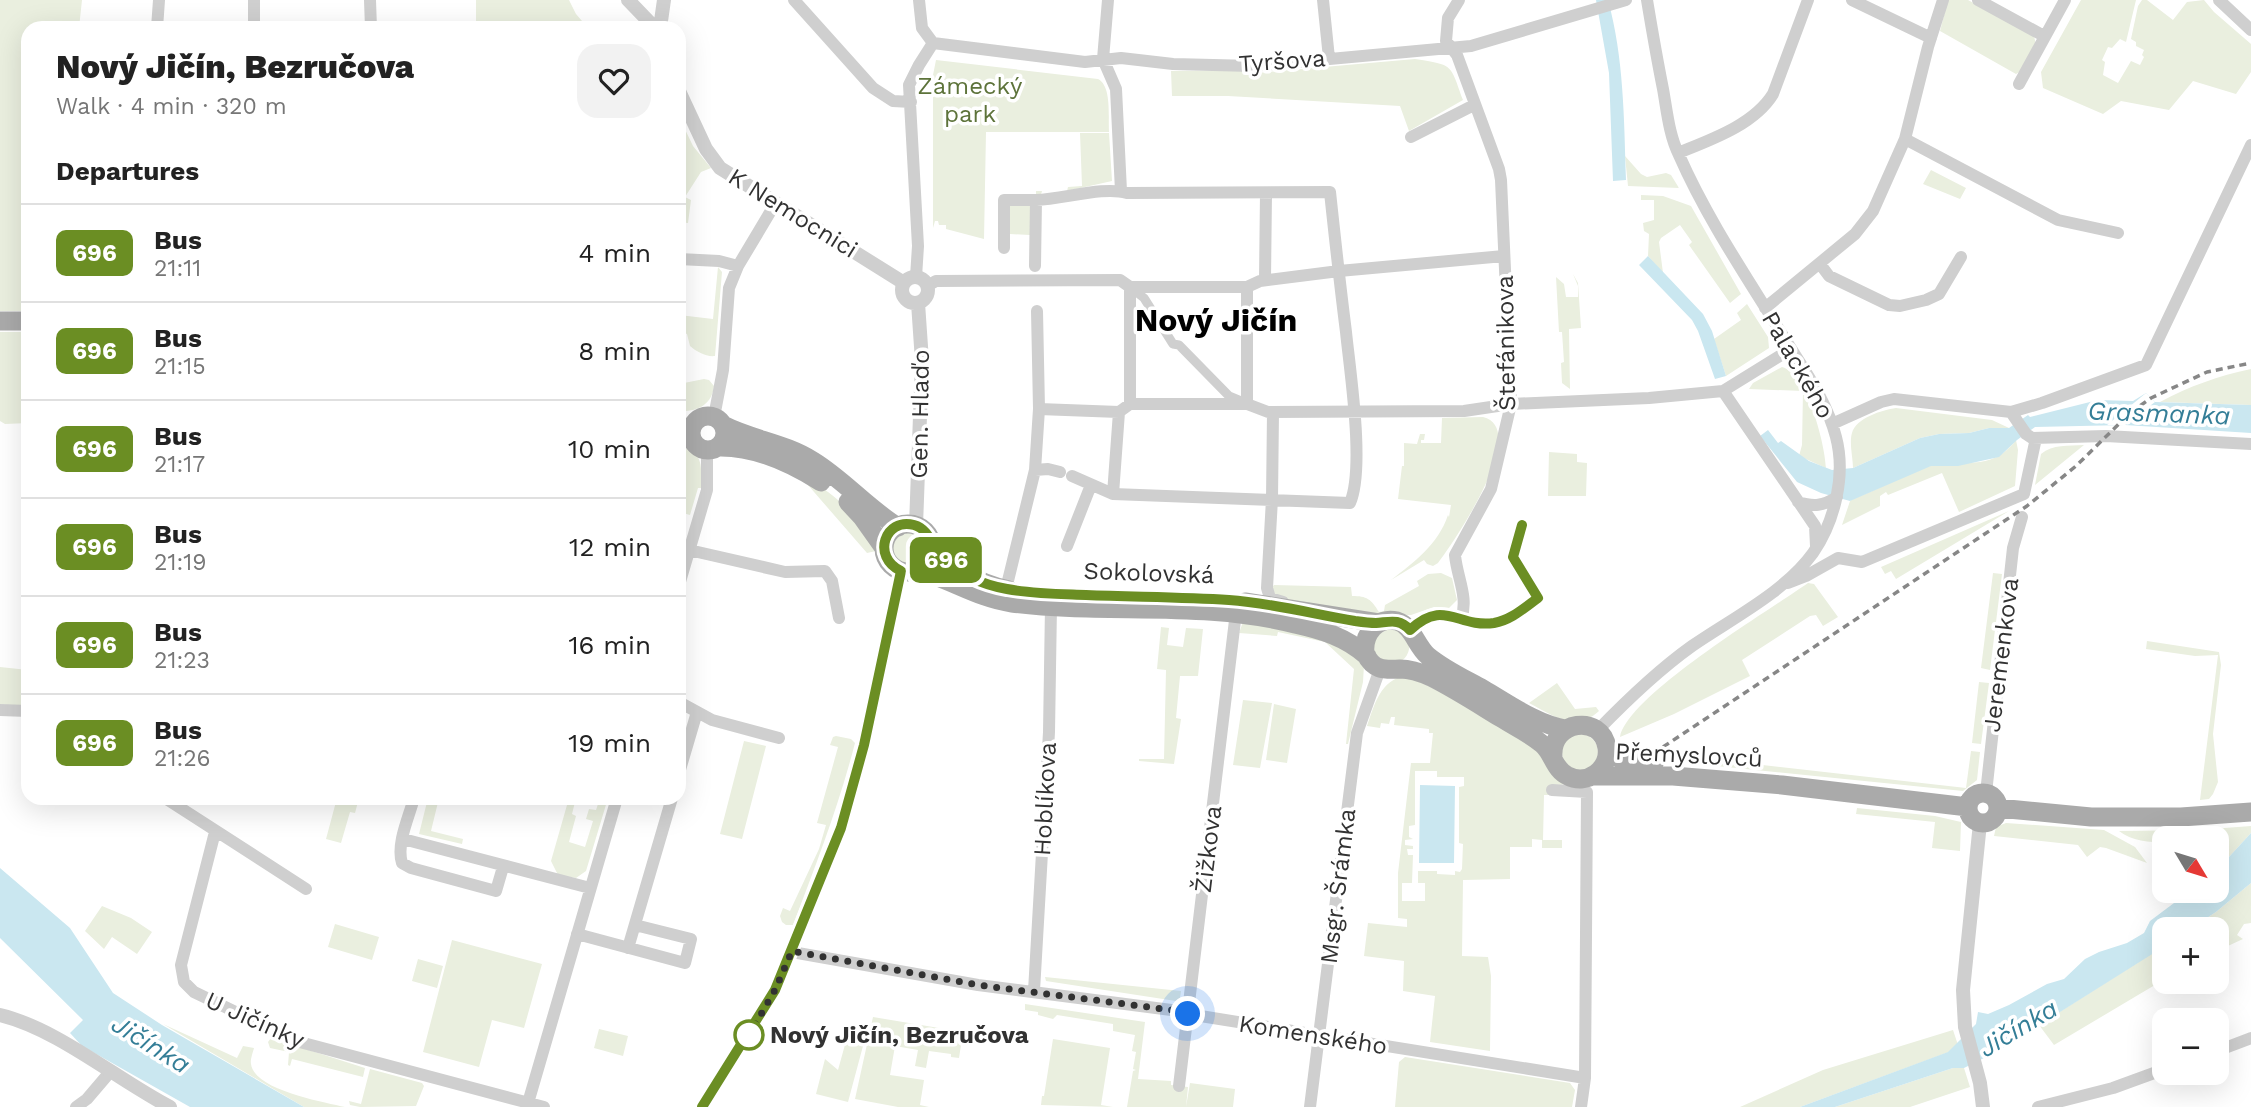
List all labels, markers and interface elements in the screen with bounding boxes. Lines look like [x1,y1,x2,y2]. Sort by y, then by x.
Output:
button: heart [577,44,651,118]
street label: Tyršova [1238,44,1326,78]
text: Nový Jičín, Bezručova [56,47,414,86]
park label: Zámecký park [918,72,1023,128]
text: Walk · 4 min · 320 m [56,93,287,120]
text: Departures [56,156,199,186]
street label: K Nemocnici [723,162,863,264]
text: Bus [154,225,202,255]
text: 4 min [578,238,651,268]
text: 696 [72,239,117,267]
text: 21:11 [154,255,201,282]
street label: Štefánikova [1491,275,1521,411]
district label: Nový Jičín [1135,301,1297,339]
street label: Palackého [1756,307,1840,423]
text: Bus [154,323,202,353]
text: 8 min [578,336,651,366]
text: 696 [72,337,117,365]
street label: Gen. Hlaďo [905,349,935,479]
text: 21:15 [154,353,206,380]
water label: Grasmanka [2087,396,2231,430]
text: Bus [154,421,202,451]
text: 10 min [568,434,651,464]
text: 696 [72,435,117,463]
text: 21:17 [154,451,205,478]
text: Bus [154,519,202,549]
text: 12 min [569,532,651,562]
text: 696 [72,533,117,561]
line badge: 696 [906,537,986,583]
text: 696 [924,546,968,574]
text: 21:19 [154,549,206,576]
street label: Sokolovská [1083,557,1215,589]
street label: Jeremenkova [1978,576,2024,734]
text: Bus [154,617,202,647]
text: 16 min [568,630,651,660]
text: 696 [72,631,117,659]
text: 21:23 [154,647,210,674]
text: Bus [154,715,202,745]
text: 19 min [568,728,651,758]
text: 696 [72,729,117,757]
street label: Přemyslovců [1615,737,1763,773]
street label: Hoblíkova [1028,741,1062,857]
text: 21:26 [154,745,211,772]
street label: Žižkova [1189,804,1227,894]
street label: Msgr. Šrámka [1315,807,1361,965]
north arrow [2152,826,2230,903]
map controls [2152,826,2229,1085]
button: + [2152,917,2229,994]
street label: U Jičínky [201,986,309,1054]
water label: Jičínka [1973,993,2063,1063]
your location [1170,996,1205,1031]
water label: Jičínka [106,1008,196,1080]
button: − [2152,1008,2229,1085]
street label: Komenského [1237,1009,1389,1061]
marker: Nový Jičín, Bezručova [734,1020,764,1050]
place label: Nový Jičín, Bezručova [770,1021,1029,1049]

